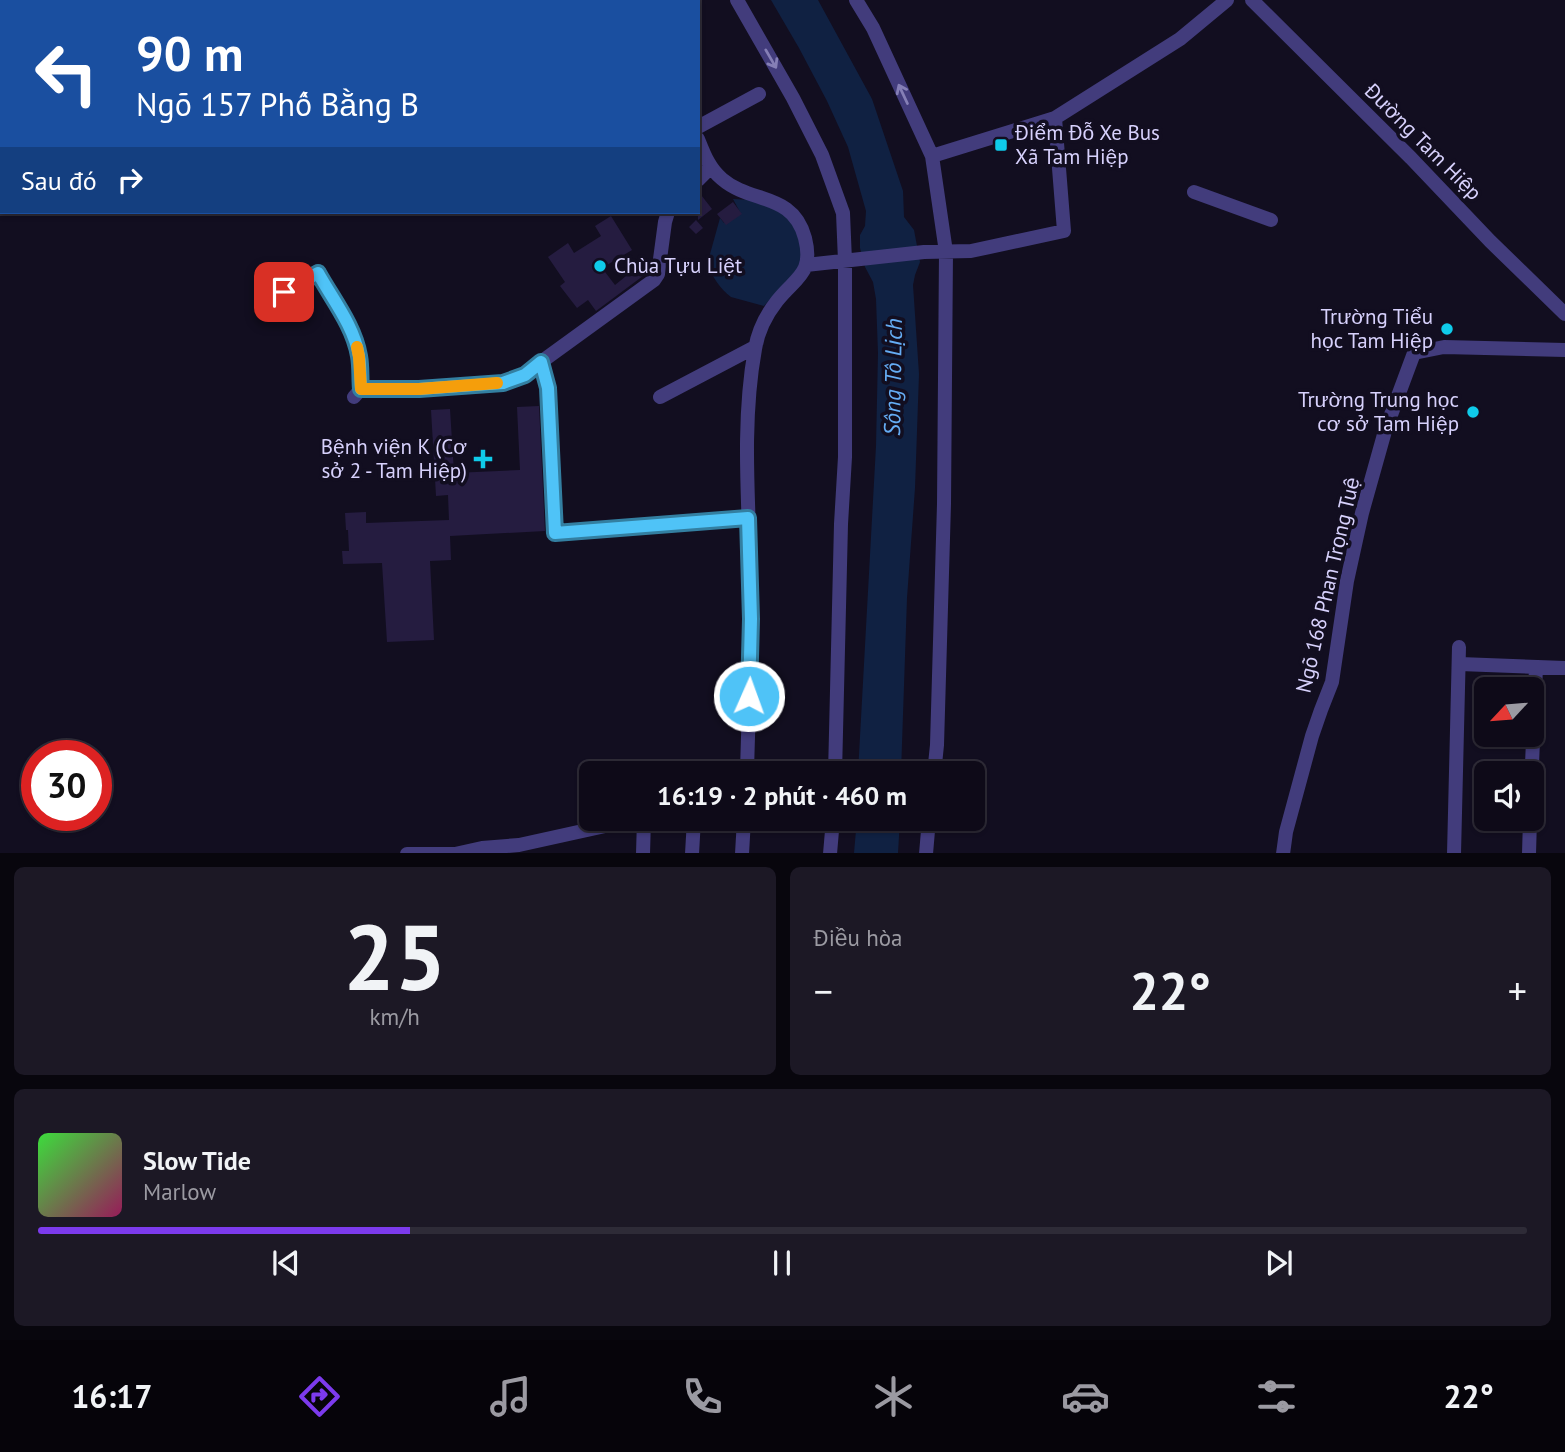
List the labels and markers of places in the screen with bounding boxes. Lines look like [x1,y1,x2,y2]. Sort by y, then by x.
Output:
place label: Điểm Đỗ Xe Bus Xã Tam Hiệp [1014,119,1160,170]
marker: Điểm Đỗ Xe Bus Xã Tam Hiệp [993,137,1009,153]
place label: Chùa Tựu Liệt [614,252,742,279]
marker: Chùa Tựu Liệt [592,258,608,274]
pin [254,262,314,322]
place label: Trường Tiểu học Tam Hiệp [1311,303,1433,354]
marker: Trường Tiểu học Tam Hiệp [1439,321,1455,337]
place label: Trường Trung học cơ sở Tam Hiệp [1298,386,1459,437]
marker: Trường Trung học cơ sở Tam Hiệp [1465,404,1481,420]
place label: Bệnh viện K (Cơ sở 2 - Tam Hiệp) [321,433,467,484]
marker: Bệnh viện K (Cơ sở 2 - Tam Hiệp) [473,449,493,469]

